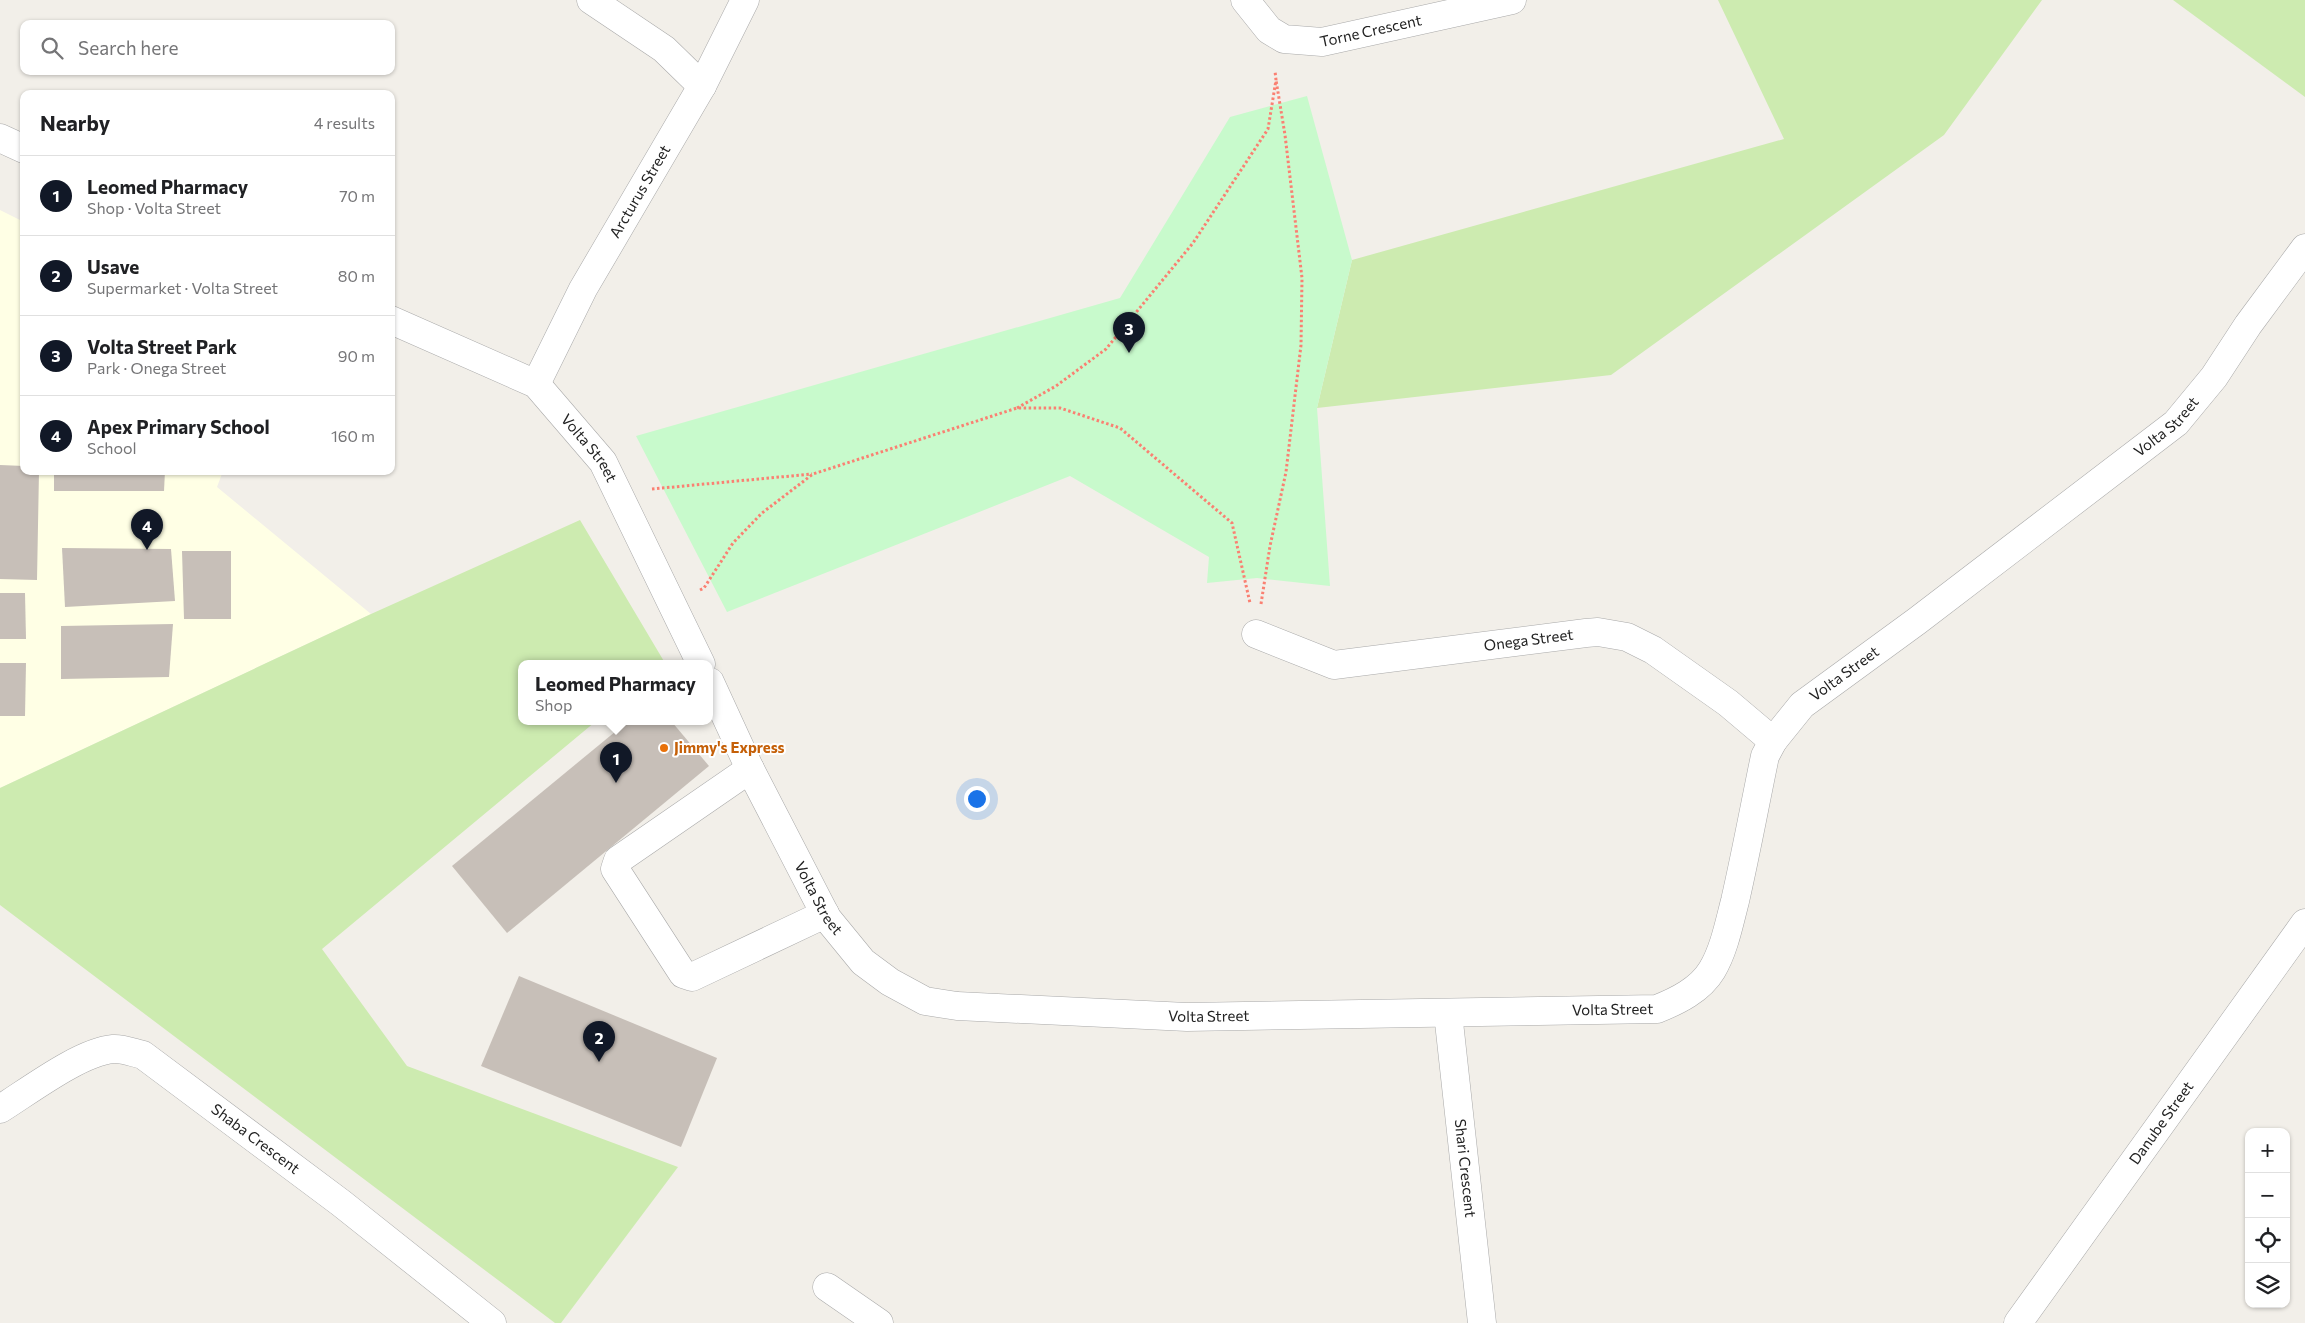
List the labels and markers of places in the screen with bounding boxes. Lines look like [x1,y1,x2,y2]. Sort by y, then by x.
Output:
pin: 3 [1113,312,1145,353]
pin: 4 [131,509,163,550]
place label: Jimmy's Express [674,738,785,756]
pin: 1 [600,742,632,783]
marker: Jimmy's Express [658,742,670,754]
pin: 2 [583,1021,615,1062]

